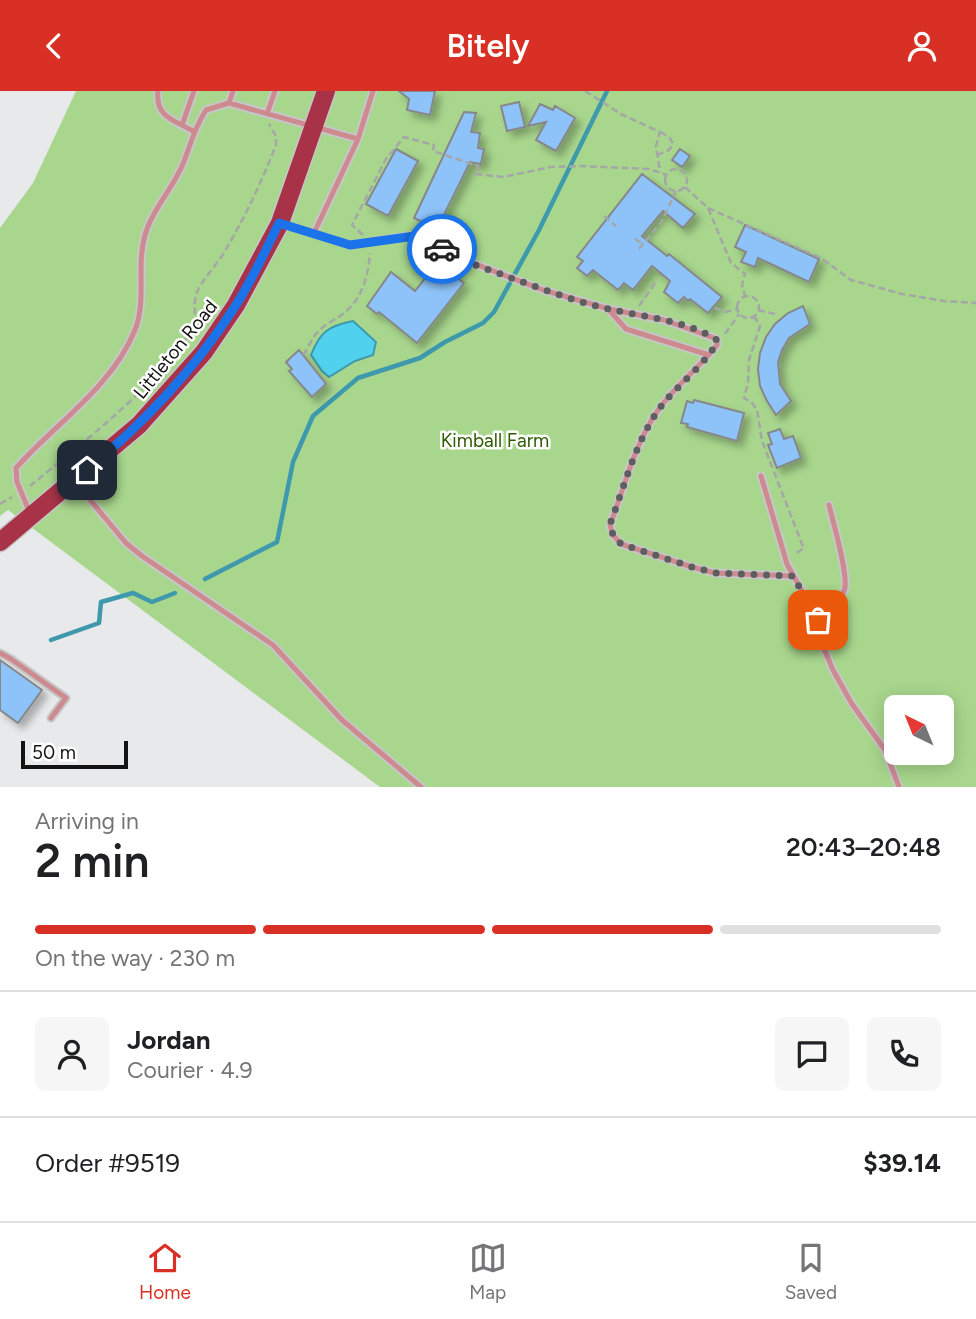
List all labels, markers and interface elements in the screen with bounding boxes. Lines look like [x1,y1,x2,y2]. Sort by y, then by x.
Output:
icon: back [35,27,73,65]
text: Bitely [447,27,529,65]
icon: person [903,27,941,65]
courier [407,214,477,284]
icon: car [423,230,461,268]
street label: Littleton Road [129,295,222,403]
park label: Kimball Farm [441,429,549,452]
pin [57,440,117,500]
icon: home [68,451,106,489]
pin [788,590,848,650]
icon: bag [799,601,837,639]
north arrow [884,695,954,765]
map controls [884,695,954,765]
scale bar [21,738,128,770]
text: 50 m [32,741,76,764]
text: Arriving in [35,807,139,835]
text: 20:43–20:48 [786,831,941,863]
text: 2 min [35,833,150,889]
text: On the way · 230 m [35,944,235,972]
button: person [35,1017,109,1091]
button: chat [775,1017,849,1091]
button: phone [867,1017,941,1091]
text: Jordan [127,1024,210,1056]
text: Courier · 4.9 [127,1056,253,1084]
text: Order #9519 [35,1147,180,1179]
text: $39.14 [863,1147,941,1179]
tab: Home [139,1239,191,1304]
tab: Map [469,1239,507,1304]
tab: Saved [785,1239,837,1304]

